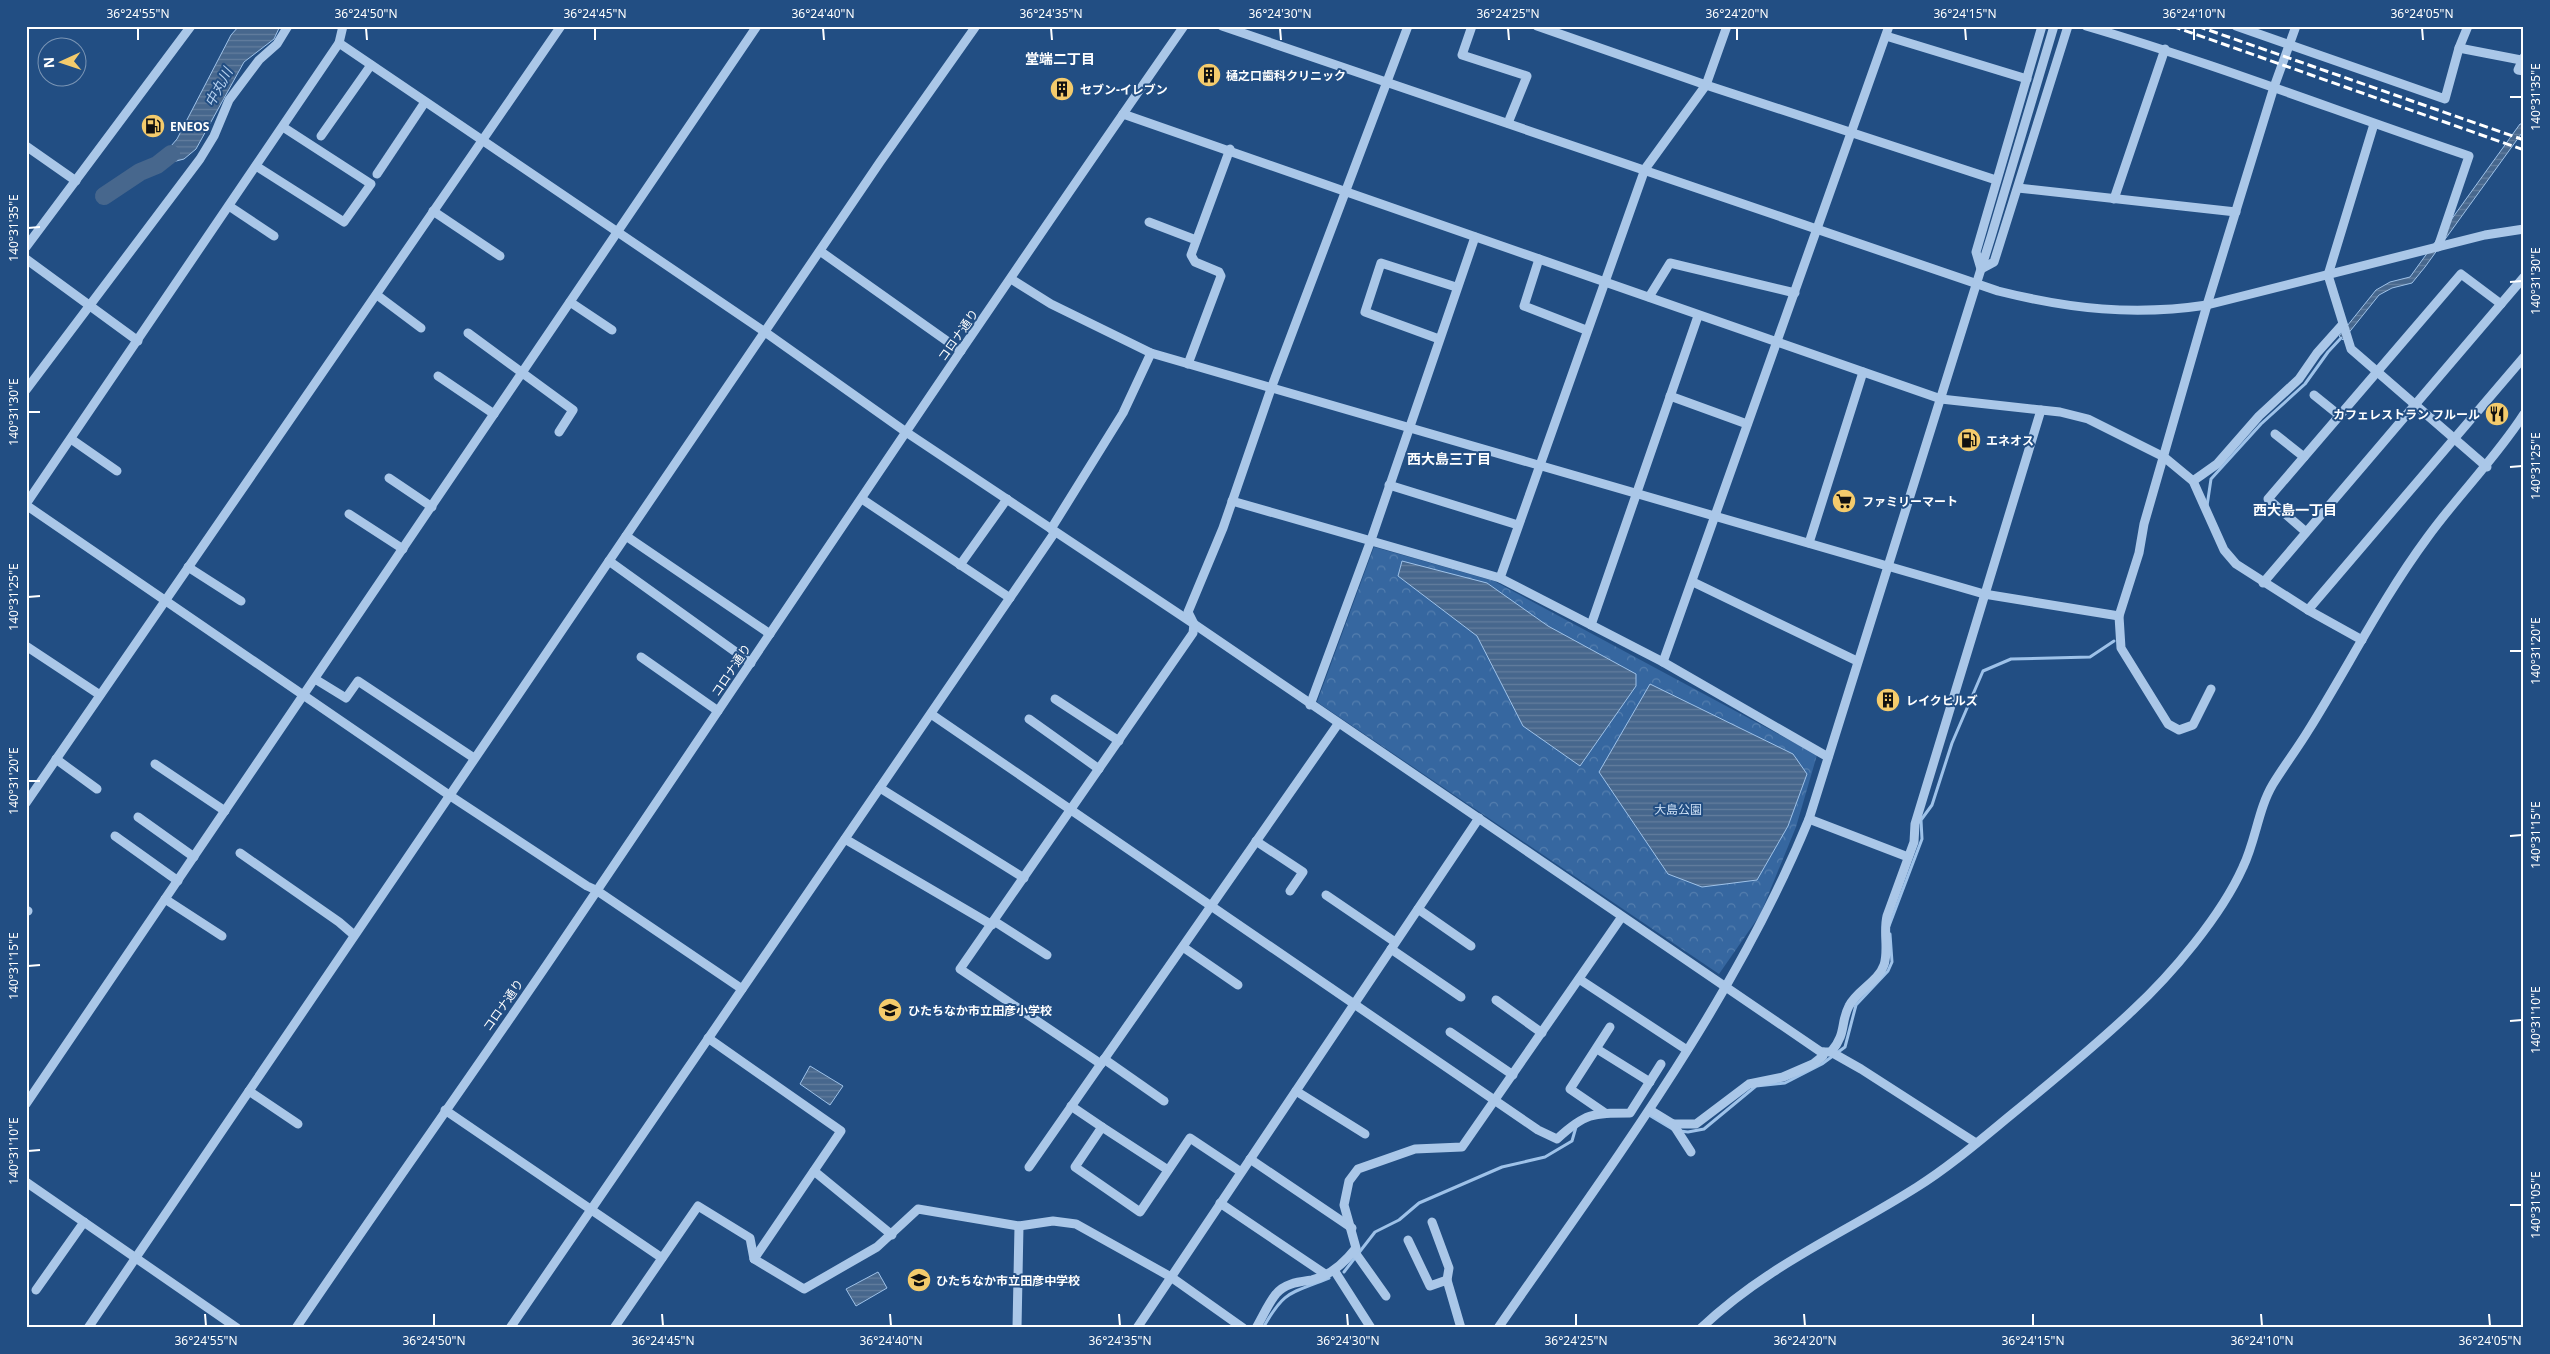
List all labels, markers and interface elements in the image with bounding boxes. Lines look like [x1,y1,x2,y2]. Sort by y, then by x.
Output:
text: 36°24'55"N [106,5,170,22]
text: 36°24'50"N [334,5,398,22]
text: 36°24'45"N [563,5,627,22]
text: 36°24'40"N [791,5,855,22]
text: 36°24'35"N [1019,5,1083,22]
text: 36°24'30"N [1248,5,1312,22]
text: 36°24'25"N [1476,5,1540,22]
text: 36°24'20"N [1705,5,1769,22]
text: 36°24'15"N [1933,5,1997,22]
text: 36°24'10"N [2162,5,2226,22]
text: 36°24'05"N [2390,5,2454,22]
north arrow [38,38,88,88]
district label: 堂端二丁目 [1025,49,1095,68]
text: N [39,57,58,69]
water label: 中丸川 [200,62,237,110]
building icon: 樋之口歯科クリニック [1196,62,1222,88]
text: 140°31'35"E [2527,63,2544,131]
place label: 樋之口歯科クリニック [1226,67,1346,84]
building icon: セブン-イレブン [1049,76,1075,102]
place label: セブン-イレブン [1080,81,1168,98]
fuel station icon: ENEOS [140,113,166,139]
place label: ENEOS [170,118,210,135]
text: 140°31'35"E [5,194,22,262]
text: 140°31'30"E [2527,247,2544,315]
street label: コロナ通り [934,306,982,364]
text: 140°31'30"E [5,378,22,446]
restaurant icon: カフェレストラン フルール [2484,401,2510,427]
place label: カフェレストラン フルール [2333,406,2480,423]
fuel station icon: エネオス [1956,427,1982,453]
place label: エネオス [1986,432,2034,449]
text: 140°31'25"E [2527,432,2544,500]
district label: 西大島三丁目 [1407,449,1491,468]
supermarket icon: ファミリーマート [1831,488,1857,514]
place label: ファミリーマート [1862,493,1958,510]
district label: 西大島一丁目 [2253,500,2337,519]
text: 140°31'25"E [5,563,22,631]
text: 140°31'20"E [2527,617,2544,685]
street label: コロナ通り [707,640,755,700]
building icon: レイクヒルズ [1875,687,1901,713]
place label: レイクヒルズ [1906,692,1978,709]
text: 140°31'20"E [5,747,22,815]
park label: 大島公園 [1654,801,1702,818]
text: 140°31'15"E [2527,801,2544,869]
text: 140°31'15"E [5,932,22,1000]
street label: コロナ通り [479,976,527,1034]
text: 140°31'10"E [2527,986,2544,1054]
school or university icon: ひたちなか市立田彦小学校 [877,997,903,1023]
place label: ひたちなか市立田彦小学校 [908,1002,1052,1019]
text: 140°31'10"E [5,1117,22,1185]
text: 140°31'05"E [2527,1171,2544,1239]
school or university icon: ひたちなか市立田彦中学校 [906,1267,932,1293]
place label: ひたちなか市立田彦中学校 [936,1272,1080,1289]
text: 36°24'55"N [174,1332,238,1349]
text: 36°24'50"N [402,1332,466,1349]
text: 36°24'45"N [631,1332,695,1349]
text: 36°24'40"N [859,1332,923,1349]
text: 36°24'35"N [1088,1332,1152,1349]
text: 36°24'30"N [1316,1332,1380,1349]
text: 36°24'25"N [1544,1332,1608,1349]
text: 36°24'20"N [1773,1332,1837,1349]
text: 36°24'15"N [2001,1332,2065,1349]
text: 36°24'10"N [2230,1332,2294,1349]
text: 36°24'05"N [2458,1332,2522,1349]

